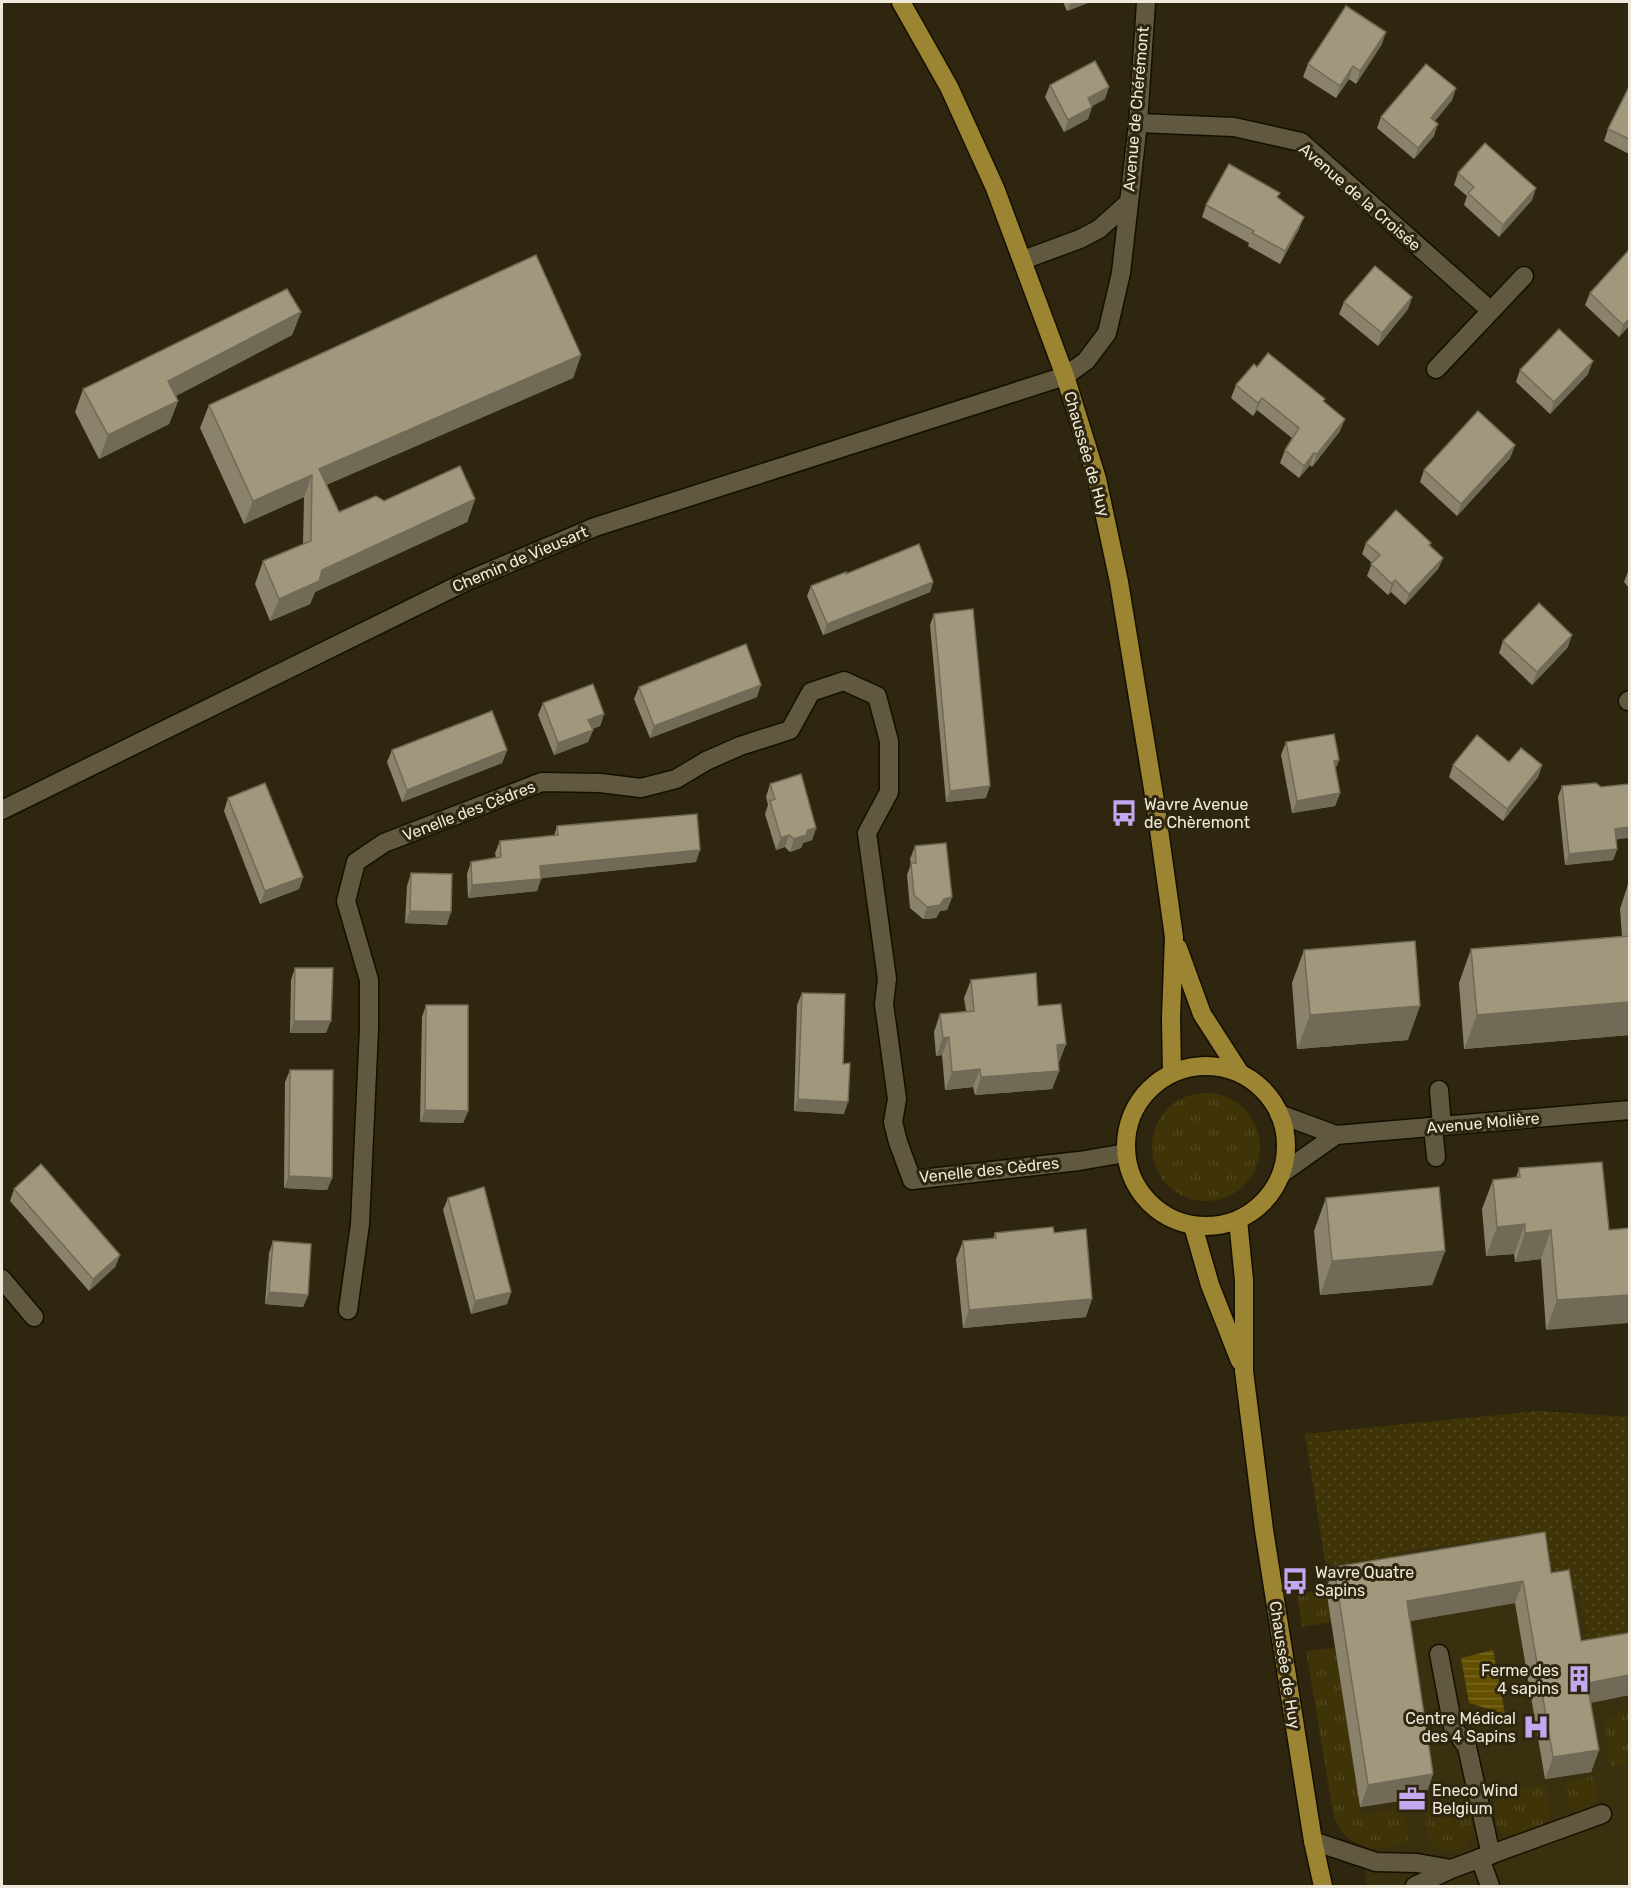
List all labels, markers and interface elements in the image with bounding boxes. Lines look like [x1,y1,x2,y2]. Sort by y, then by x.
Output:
street label: Avenue de Chérémont [1119,26,1153,192]
street label: Avenue de la Croisée [1295,139,1425,255]
street label: Chaussée de Huy [1060,389,1114,519]
street label: Chemin de Vieusart [449,522,591,596]
street label: Venelle des Cèdres [400,777,538,845]
place label: Wavre Avenue de Chèremont [1144,795,1250,832]
bus stop icon: Wavre Avenue de Chèremont [1109,798,1139,828]
street label: Avenue Molière [1426,1109,1540,1137]
street label: Venelle des Cèdres [918,1153,1060,1187]
place label: Wavre Quatre Sapins [1315,1563,1414,1600]
bus stop icon: Wavre Quatre Sapins [1280,1566,1310,1596]
street label: Chaussée de Huy [1266,1600,1305,1731]
place label: Ferme des 4 sapins [1481,1661,1559,1698]
building icon: Ferme des 4 sapins [1564,1664,1594,1694]
place label: Centre Médical des 4 Sapins [1405,1709,1516,1746]
hospital icon: Centre Médical des 4 Sapins [1521,1712,1551,1742]
place label: Eneco Wind Belgium [1432,1781,1518,1818]
office icon: Eneco Wind Belgium [1397,1784,1427,1814]

